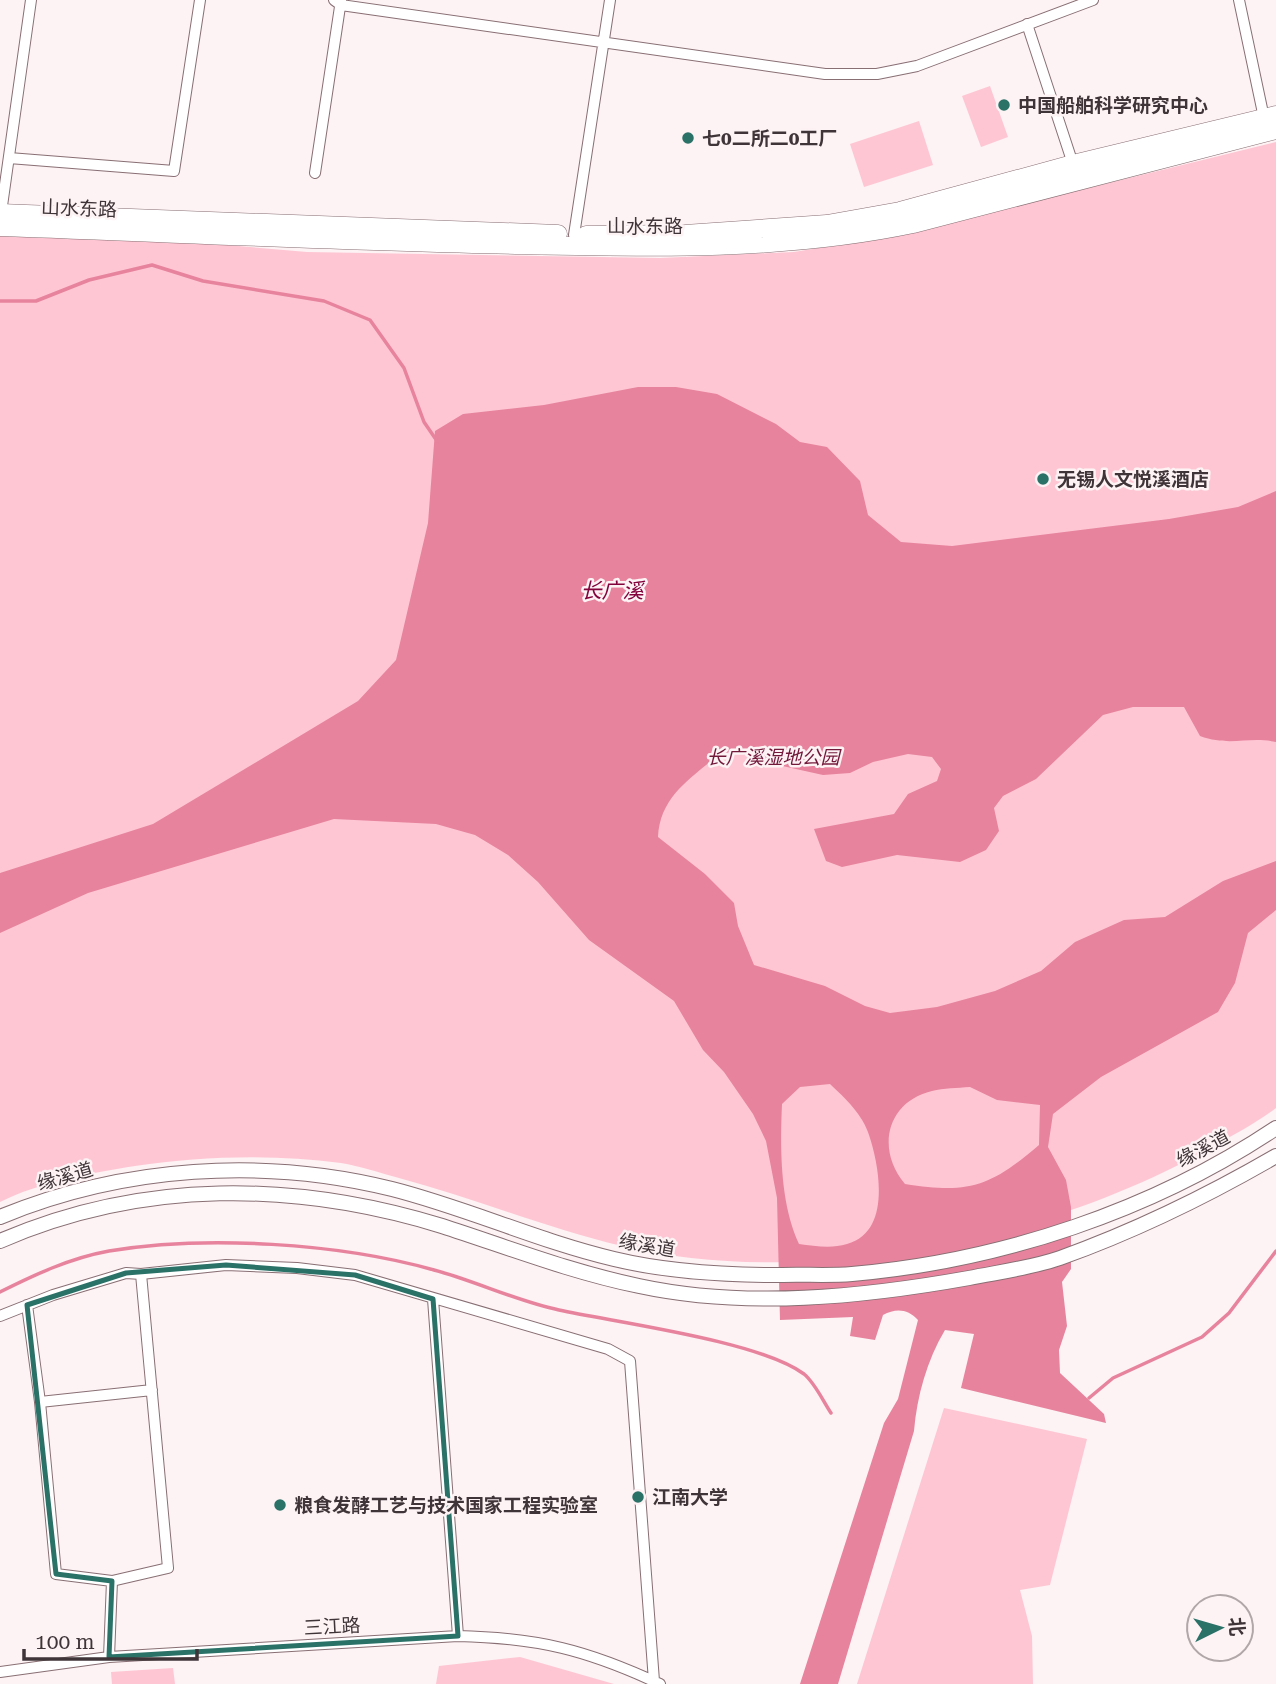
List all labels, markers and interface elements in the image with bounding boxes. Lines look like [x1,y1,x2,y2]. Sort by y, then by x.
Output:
place label: 中国船舶科学研究中心 [1018,94,1208,117]
marker: 中国船舶科学研究中心 [996,97,1012,113]
place label: 七0二所二0工厂 [702,127,837,150]
marker: 七0二所二0工厂 [680,130,696,146]
street label: 山水东路 [41,196,117,221]
street label: 山水东路 [607,215,683,238]
place label: 无锡人文悦溪酒店 [1057,468,1209,491]
marker: 无锡人文悦溪酒店 [1035,471,1051,487]
water label: 长广溪 [581,579,645,603]
park label: 长广溪湿地公园 [706,746,842,769]
street label: 缘溪道 [1173,1125,1234,1172]
street label: 缘溪道 [35,1158,96,1195]
street label: 缘溪道 [617,1229,677,1262]
place label: 江南大学 [652,1486,728,1509]
marker: 江南大学 [630,1489,646,1505]
place label: 粮食发酵工艺与技术国家工程实验室 [294,1494,598,1517]
marker: 粮食发酵工艺与技术国家工程实验室 [272,1497,288,1513]
north arrow [1185,1593,1255,1663]
street label: 三江路 [303,1614,361,1639]
text: 北 [1224,1616,1249,1637]
scale bar [24,1618,198,1662]
text: 100 m [35,1630,95,1654]

